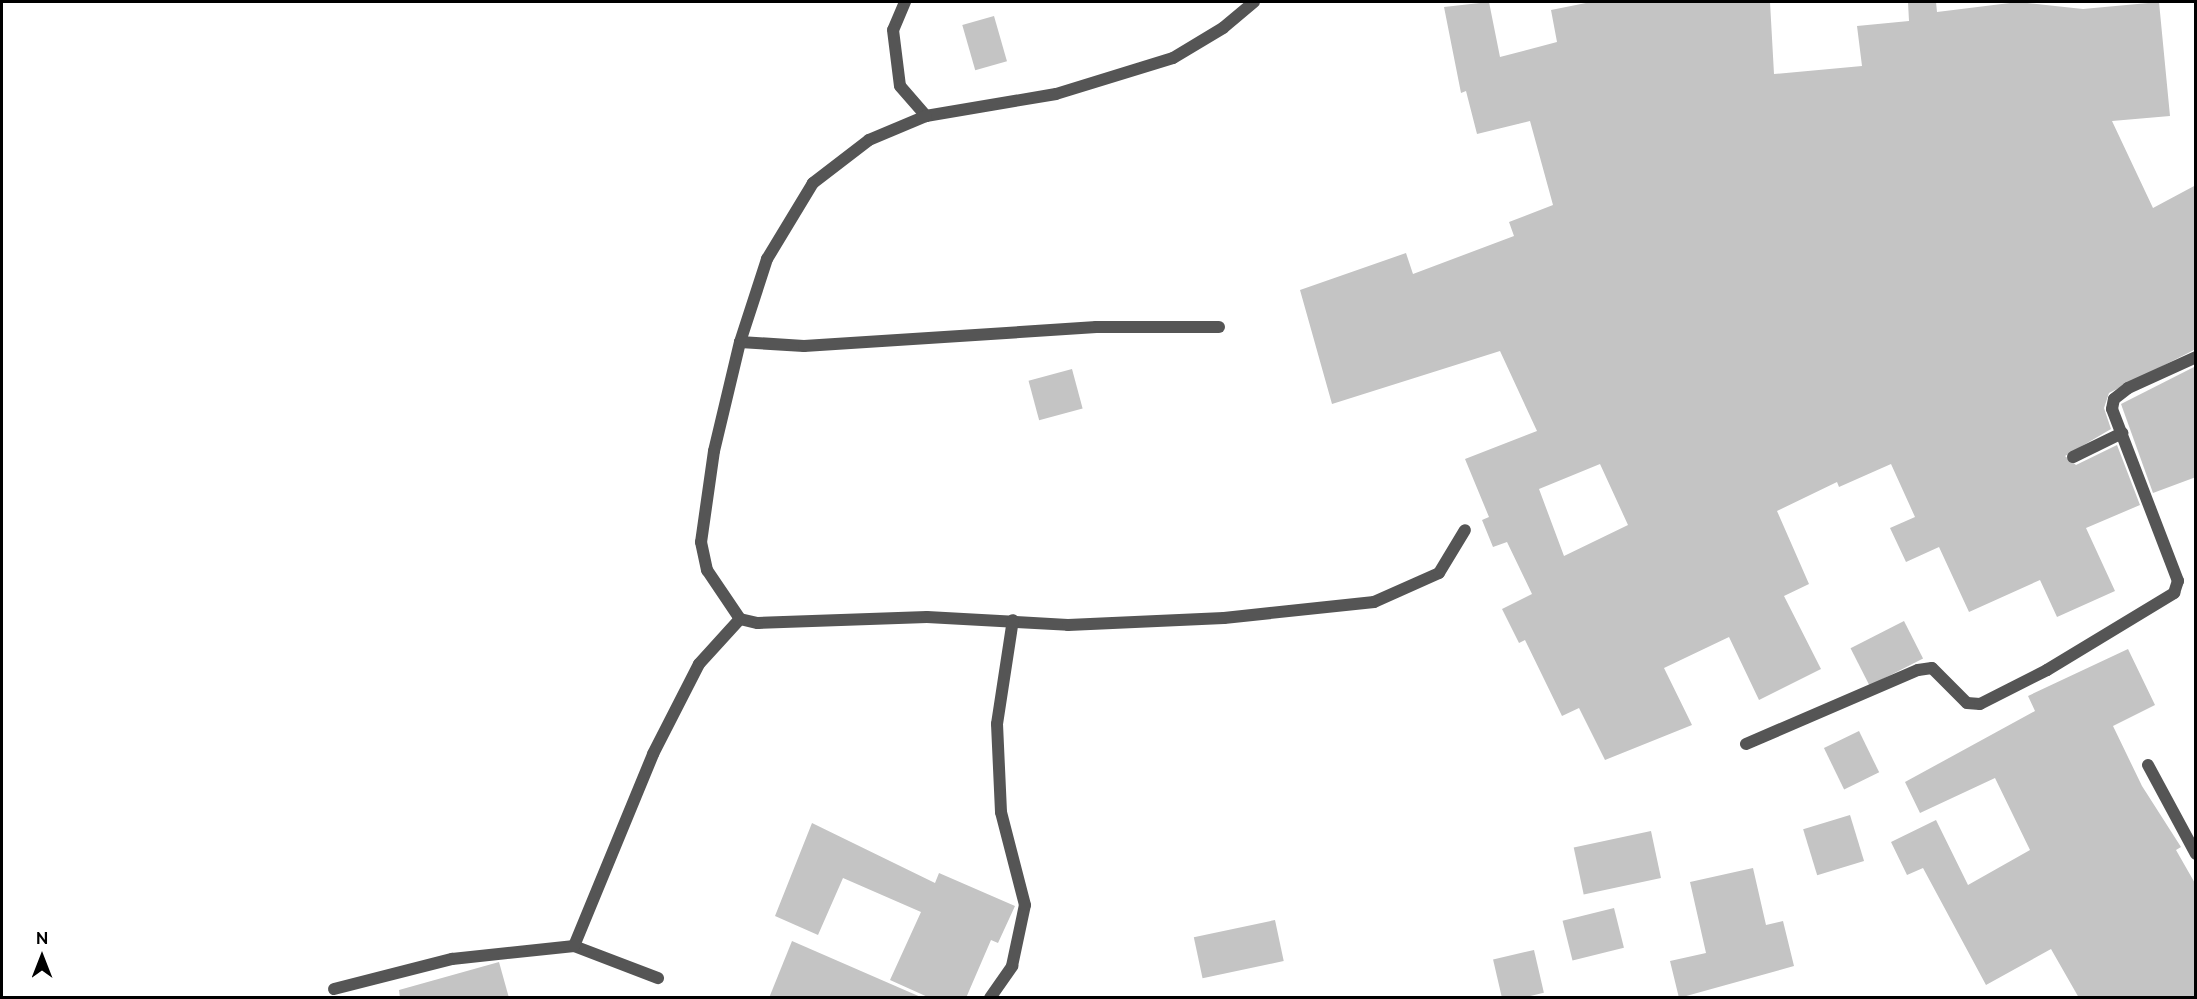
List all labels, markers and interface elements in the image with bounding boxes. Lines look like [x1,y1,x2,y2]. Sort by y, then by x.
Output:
north arrow [12,927,72,987]
text: N [36,929,48,948]

